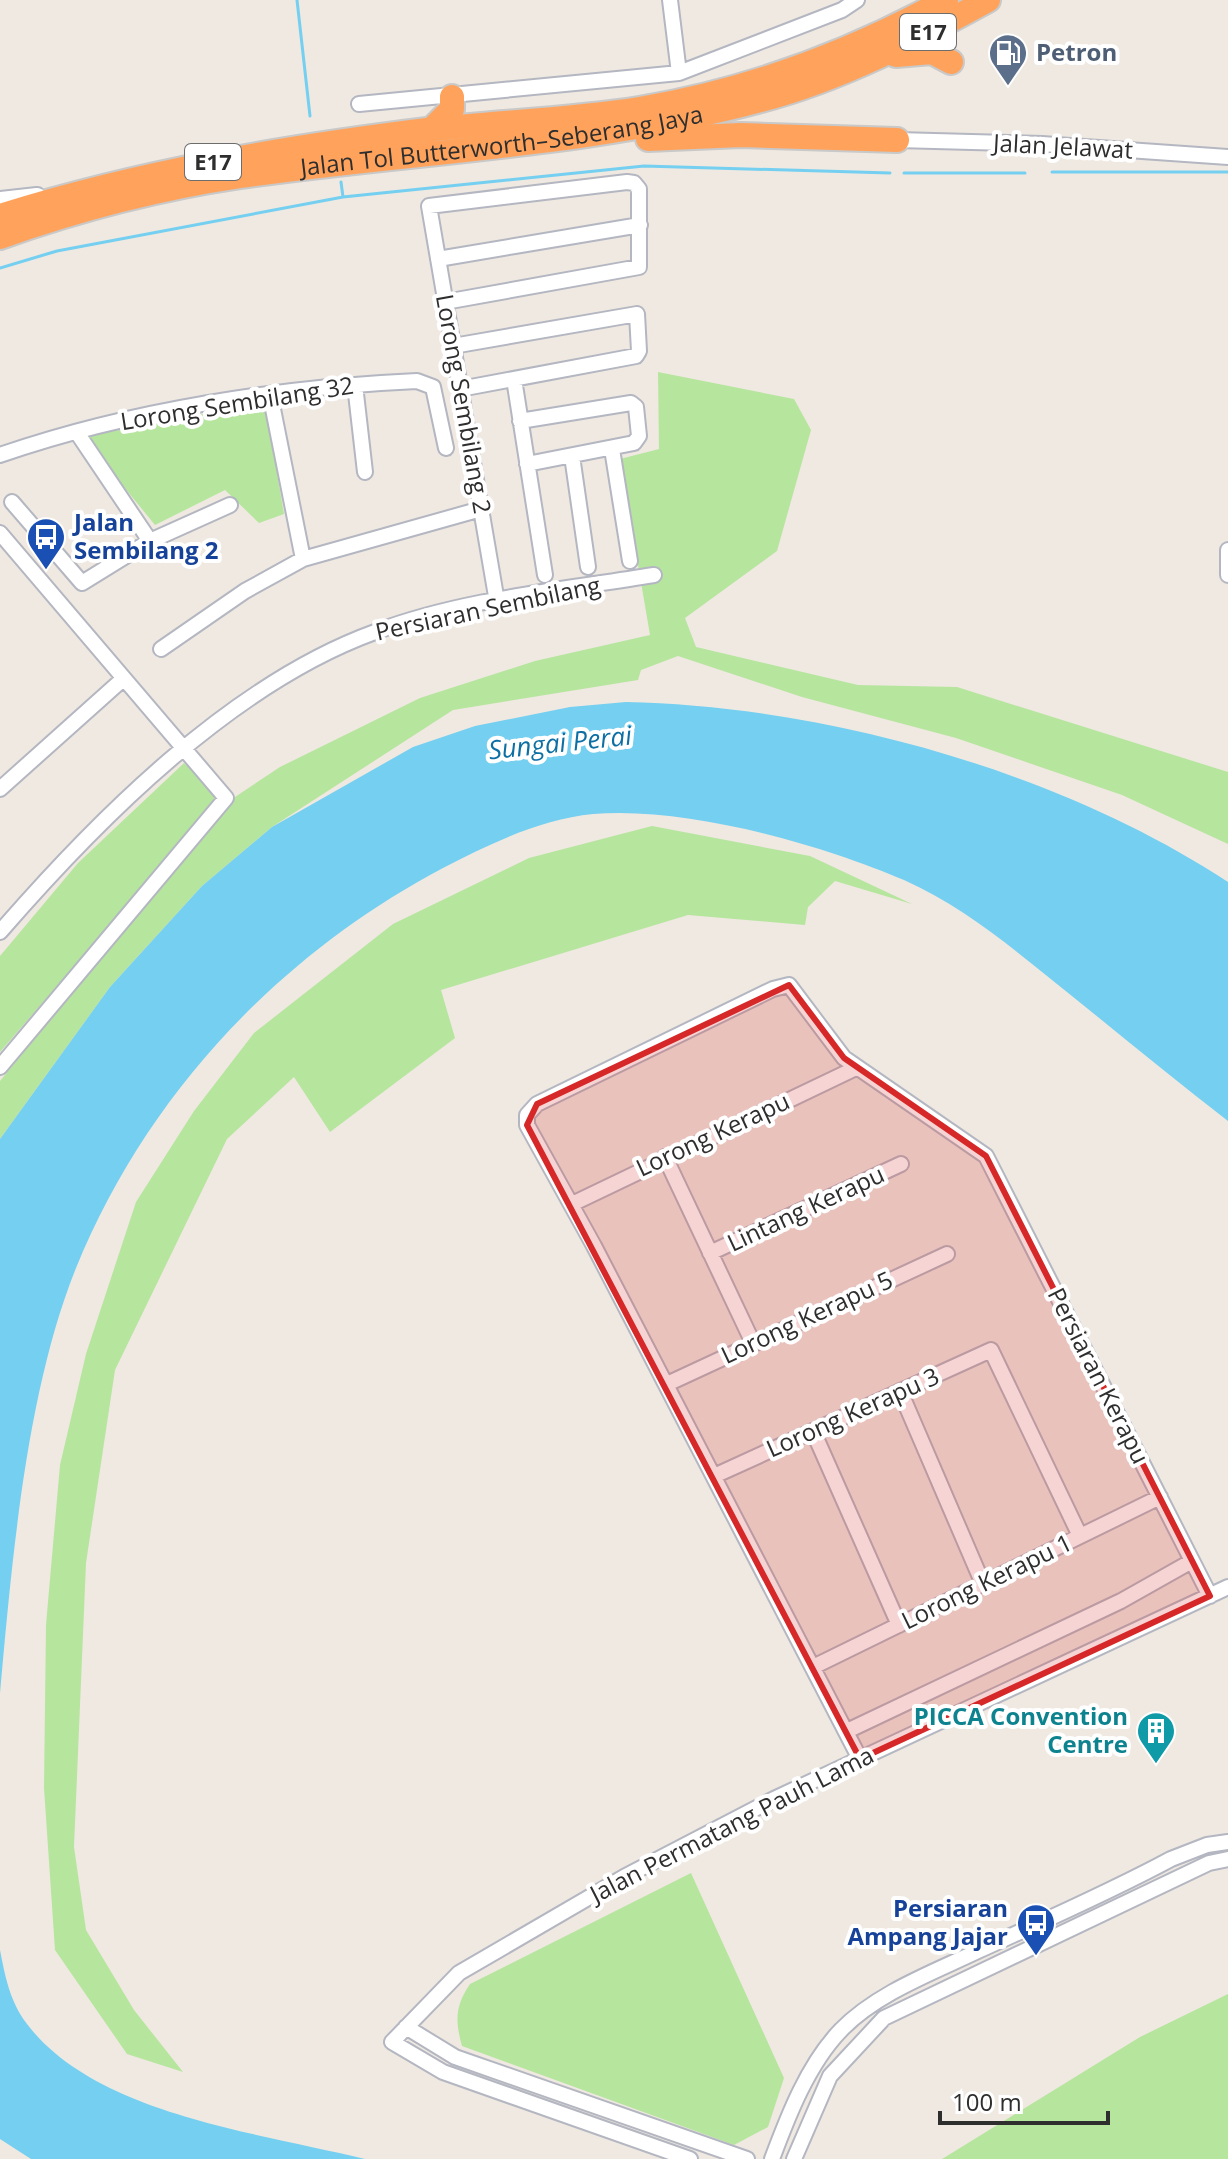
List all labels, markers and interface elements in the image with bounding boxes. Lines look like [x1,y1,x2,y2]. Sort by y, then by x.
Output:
road number: E17 [900,14,956,50]
fuel station icon: Petron [987,32,1029,87]
place label: Petron [1036,35,1117,68]
street label: Jalan Tol Butterworth–Seberang Jaya [296,97,706,183]
street label: Jalan Jelawat [990,125,1134,166]
road number: E17 [185,144,241,180]
street label: Lorong Sembilang 2 [429,292,500,516]
street label: Lorong Sembilang 32 [118,368,356,437]
place label: Jalan Sembilang 2 [72,505,219,566]
bus stop icon: Jalan Sembilang 2 [25,516,67,571]
street label: Persiaran Sembilang [372,568,603,648]
water label: Sungai Perai [487,717,634,767]
street label: Lorong Kerapu [630,1084,795,1184]
street label: Lintang Kerapu [721,1157,889,1258]
street label: Lorong Kerapu 5 [715,1262,898,1371]
street label: Persiaran Kerapu [1041,1282,1158,1469]
street label: Lorong Kerapu 3 [761,1359,944,1465]
street label: Lorong Kerapu 1 [896,1525,1077,1636]
place label: PICCA Convention Centre [914,1699,1128,1760]
building icon: PICCA Convention Centre [1135,1710,1177,1765]
street label: Jalan Permatang Pauh Lama [582,1738,879,1911]
place label: Persiaran Ampang Jajar [847,1891,1008,1952]
bus stop icon: Persiaran Ampang Jajar [1015,1902,1057,1957]
scale bar [940,2075,1108,2125]
text: 100 m [952,2085,1022,2118]

